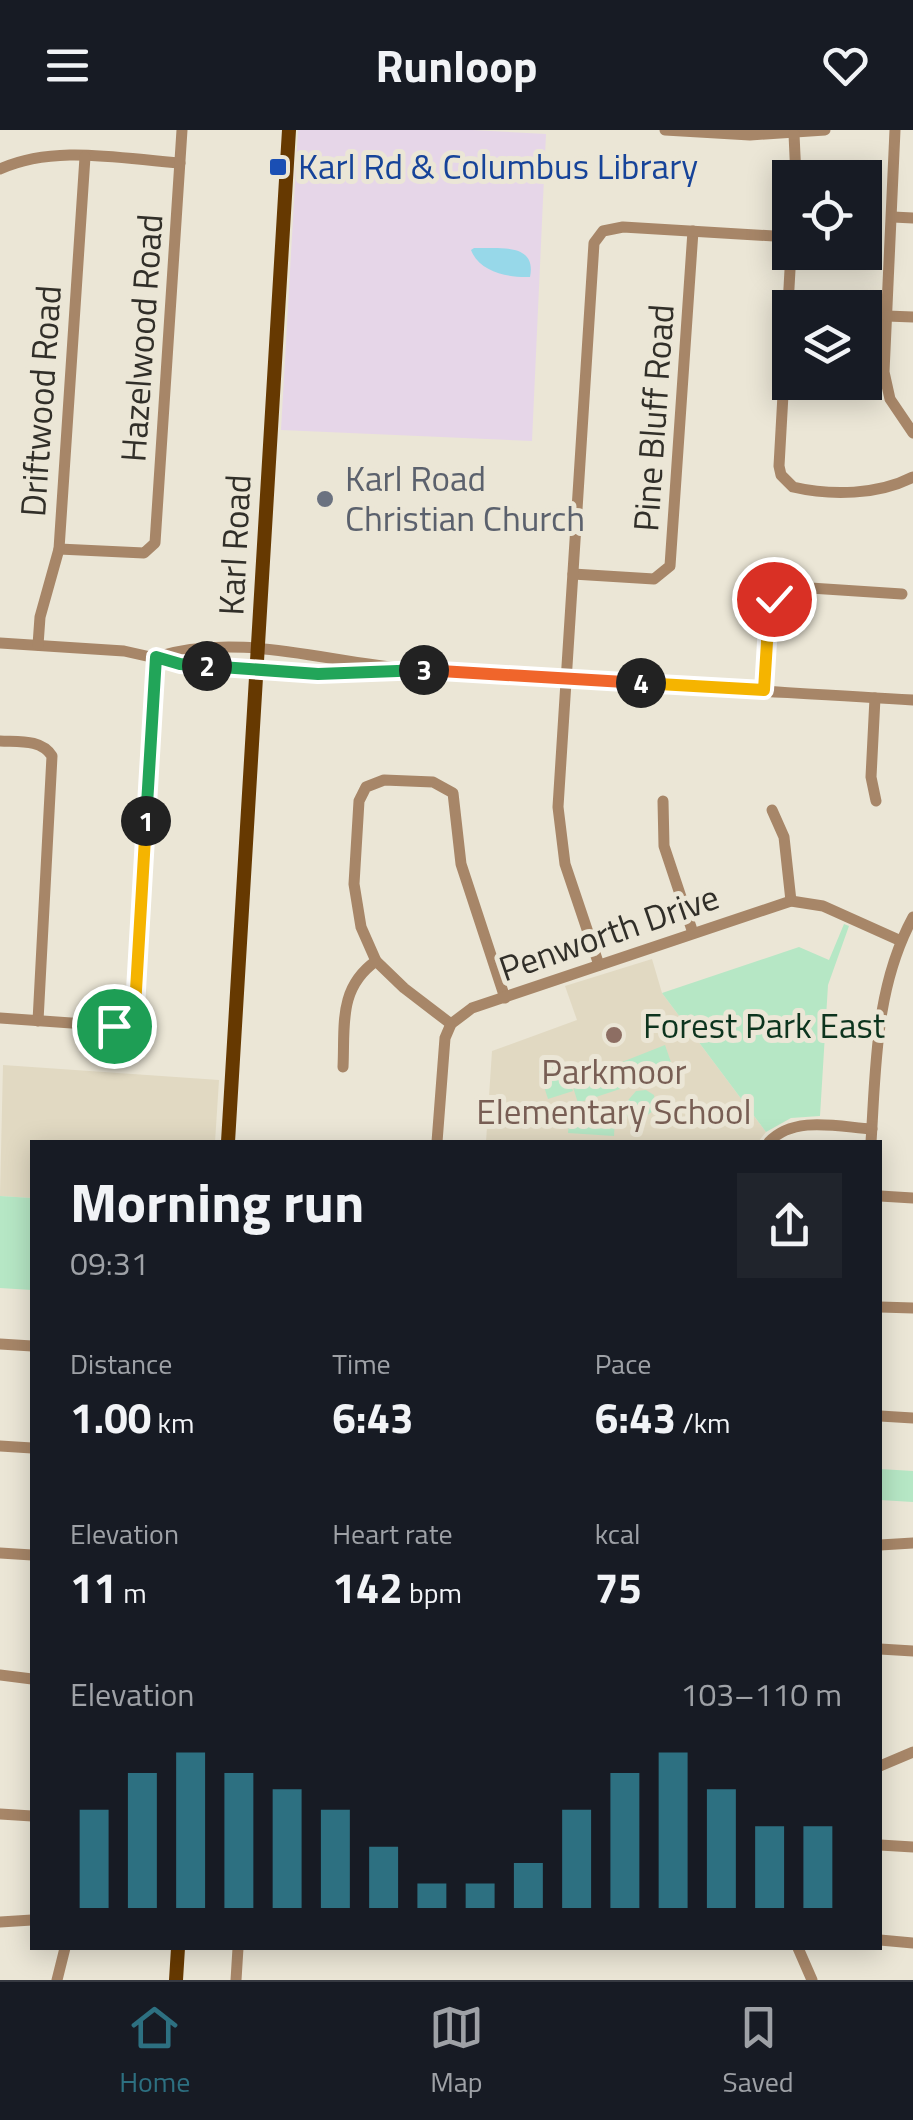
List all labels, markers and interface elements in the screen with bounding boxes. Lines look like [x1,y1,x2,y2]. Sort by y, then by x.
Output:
text: Runloop [375,31,538,99]
icon: menu [40,38,95,93]
icon: heart [818,38,873,93]
place label: Karl Rd & Columbus Library [298,139,698,193]
marker: Karl Rd & Columbus Library [267,156,289,178]
map controls [772,160,882,400]
button: locate [772,160,882,270]
street label: Hazelwood Road [105,212,177,464]
street label: Driftwood Road [5,283,75,518]
button: layers [772,290,882,400]
street label: Pine Bluff Road [618,303,688,533]
place label: Karl Road Christian Church [345,451,585,545]
street label: Karl Road [203,473,265,617]
marker: Karl Road Christian Church [314,488,336,510]
pin [732,557,817,642]
icon: check [747,572,802,627]
pin: 2 [182,641,232,691]
text: 2 [199,644,215,687]
pin: 3 [399,645,449,695]
text: 3 [416,648,432,691]
pin: 4 [616,658,666,708]
text: 4 [633,661,649,704]
pin: 1 [121,796,171,846]
text: 1 [138,799,154,842]
street label: Penworth Drive [491,869,726,995]
pin [72,984,157,1069]
park label: Forest Park East [643,998,885,1052]
icon: arrive [87,999,142,1054]
marker: Parkmoor Elementary School [603,1024,625,1046]
place label: Parkmoor Elementary School [476,1044,752,1138]
text: Morning run [70,1160,364,1243]
button: share [737,1173,842,1278]
text: 09:31 [70,1239,149,1287]
text: Distance [70,1342,172,1385]
text: Time [332,1342,391,1385]
text: Pace [595,1342,651,1385]
text: 1.00 [70,1385,151,1449]
text: 6:43 [332,1385,414,1449]
text: 6:43 [595,1385,676,1449]
text: km [151,1401,194,1444]
text: /km [676,1401,731,1444]
text: Elevation [70,1512,179,1555]
text: Heart rate [332,1512,453,1555]
text: kcal [595,1512,640,1555]
text: 11 [70,1555,117,1619]
text: 142 [332,1555,403,1619]
text: 75 [595,1555,642,1619]
text: m [117,1571,147,1614]
text: bpm [403,1571,462,1614]
text: Elevation [70,1670,194,1718]
text: 103–110 m [680,1670,842,1718]
tab: Home [119,2000,190,2103]
tab: Map [429,2000,484,2103]
tab: Saved [722,2000,794,2103]

